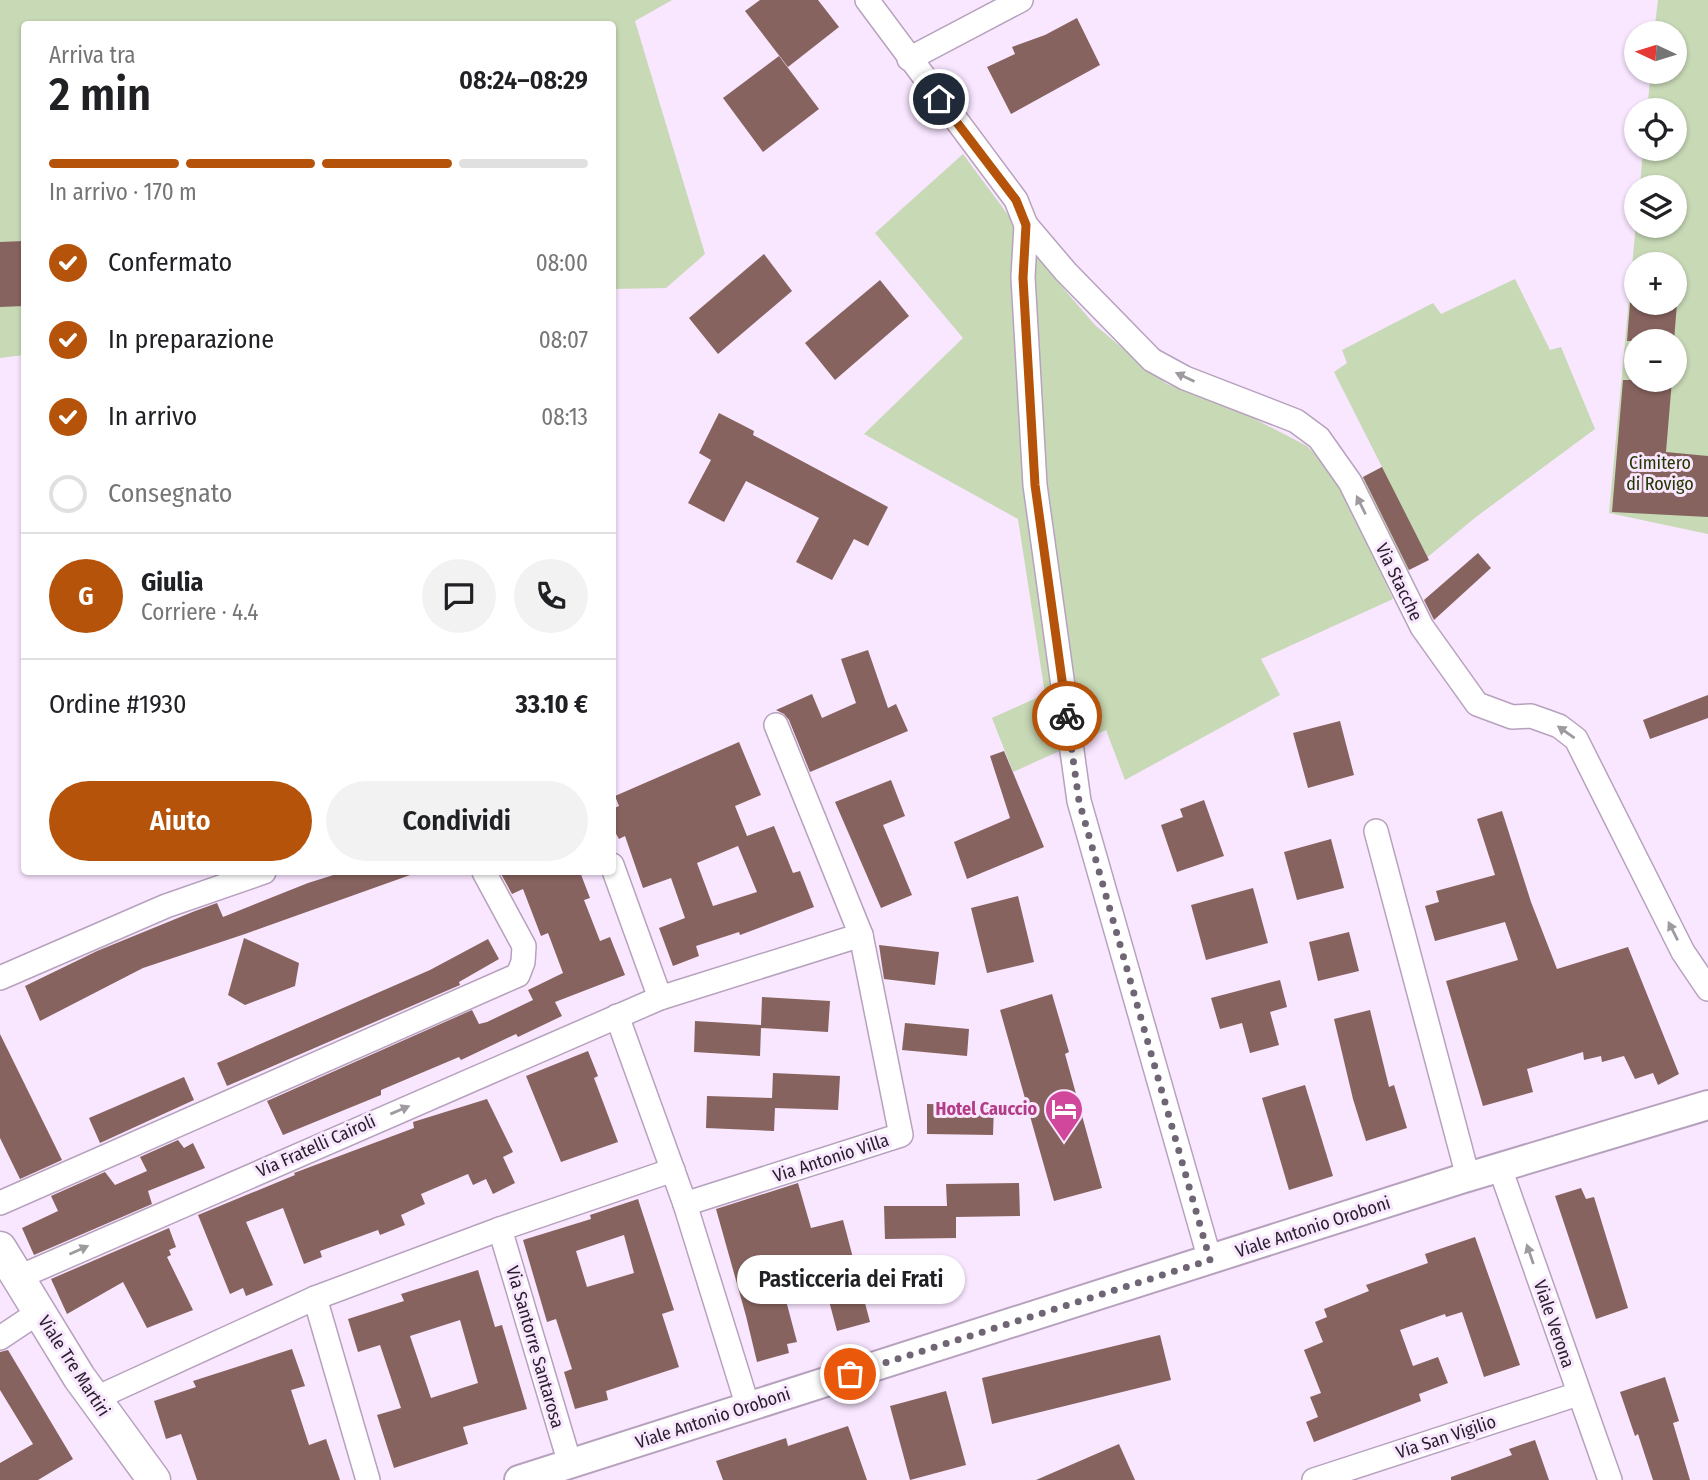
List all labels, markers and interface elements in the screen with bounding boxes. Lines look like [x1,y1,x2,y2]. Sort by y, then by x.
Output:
north arrow [1624,21,1687,84]
map controls [1624,21,1687,392]
text: Arriva tra [49,41,136,69]
text: 08:24–08:29 [459,65,588,96]
text: 2 min [49,67,151,122]
pin [909,69,969,129]
icon: home [920,80,958,118]
button: locate [1624,98,1687,161]
button: layers [1624,175,1687,238]
text: In arrivo · 170 m [49,178,197,206]
icon: check [49,244,87,282]
text: Confermato [108,247,232,278]
text: 08:00 [536,249,588,277]
button: + [1624,252,1687,315]
icon: check [49,321,87,359]
text: In preparazione [108,324,274,355]
text: 08:07 [539,326,588,354]
button: − [1624,329,1687,392]
one-way arrow [1175,372,1195,383]
icon: check [49,398,87,436]
text: In arrivo [108,401,197,432]
text: 08:13 [541,403,588,431]
park label: Cimitero di Rovigo [1626,452,1694,495]
text: Consegnato [108,478,232,509]
one-way arrow [1356,495,1367,515]
street label: Via Stacche [1371,540,1427,625]
button: chat [422,559,496,633]
button: phone [514,559,588,633]
text: Giulia [141,567,203,598]
text: G [78,581,94,612]
text: Corriere · 4.4 [141,598,258,626]
courier [1032,681,1102,751]
text: Ordine #1930 [49,689,187,720]
text: 33.10 € [516,689,588,720]
icon: bike [1048,697,1086,735]
one-way arrow [1557,725,1575,739]
button: Aiuto [49,781,312,861]
button: Condividi [326,781,588,861]
one-way arrow [1667,921,1678,941]
hotel icon: Hotel Cauccio [1043,1088,1085,1143]
place label: Hotel Cauccio [936,1098,1037,1120]
one-way arrow [389,1104,410,1115]
street label: Via Fratelli Cairoli [253,1110,379,1182]
street label: Via Antonio Villa [770,1129,892,1187]
street label: Viale Antonio Oroboni [1233,1192,1393,1262]
one-way arrow [69,1244,89,1256]
one-way arrow [1524,1244,1535,1265]
callout: Pasticceria dei Frati [736,1255,964,1304]
street label: Via Santorre Santarosa [501,1263,569,1431]
text: Pasticceria dei Frati [759,1265,943,1293]
street label: Viale Verona [1529,1277,1579,1371]
street label: Viale Tre Martiri [33,1311,115,1421]
pin [820,1344,880,1404]
icon: bag [831,1355,869,1393]
street label: Viale Antonio Oroboni [633,1383,793,1453]
street label: Via San Vigilio [1393,1411,1499,1463]

